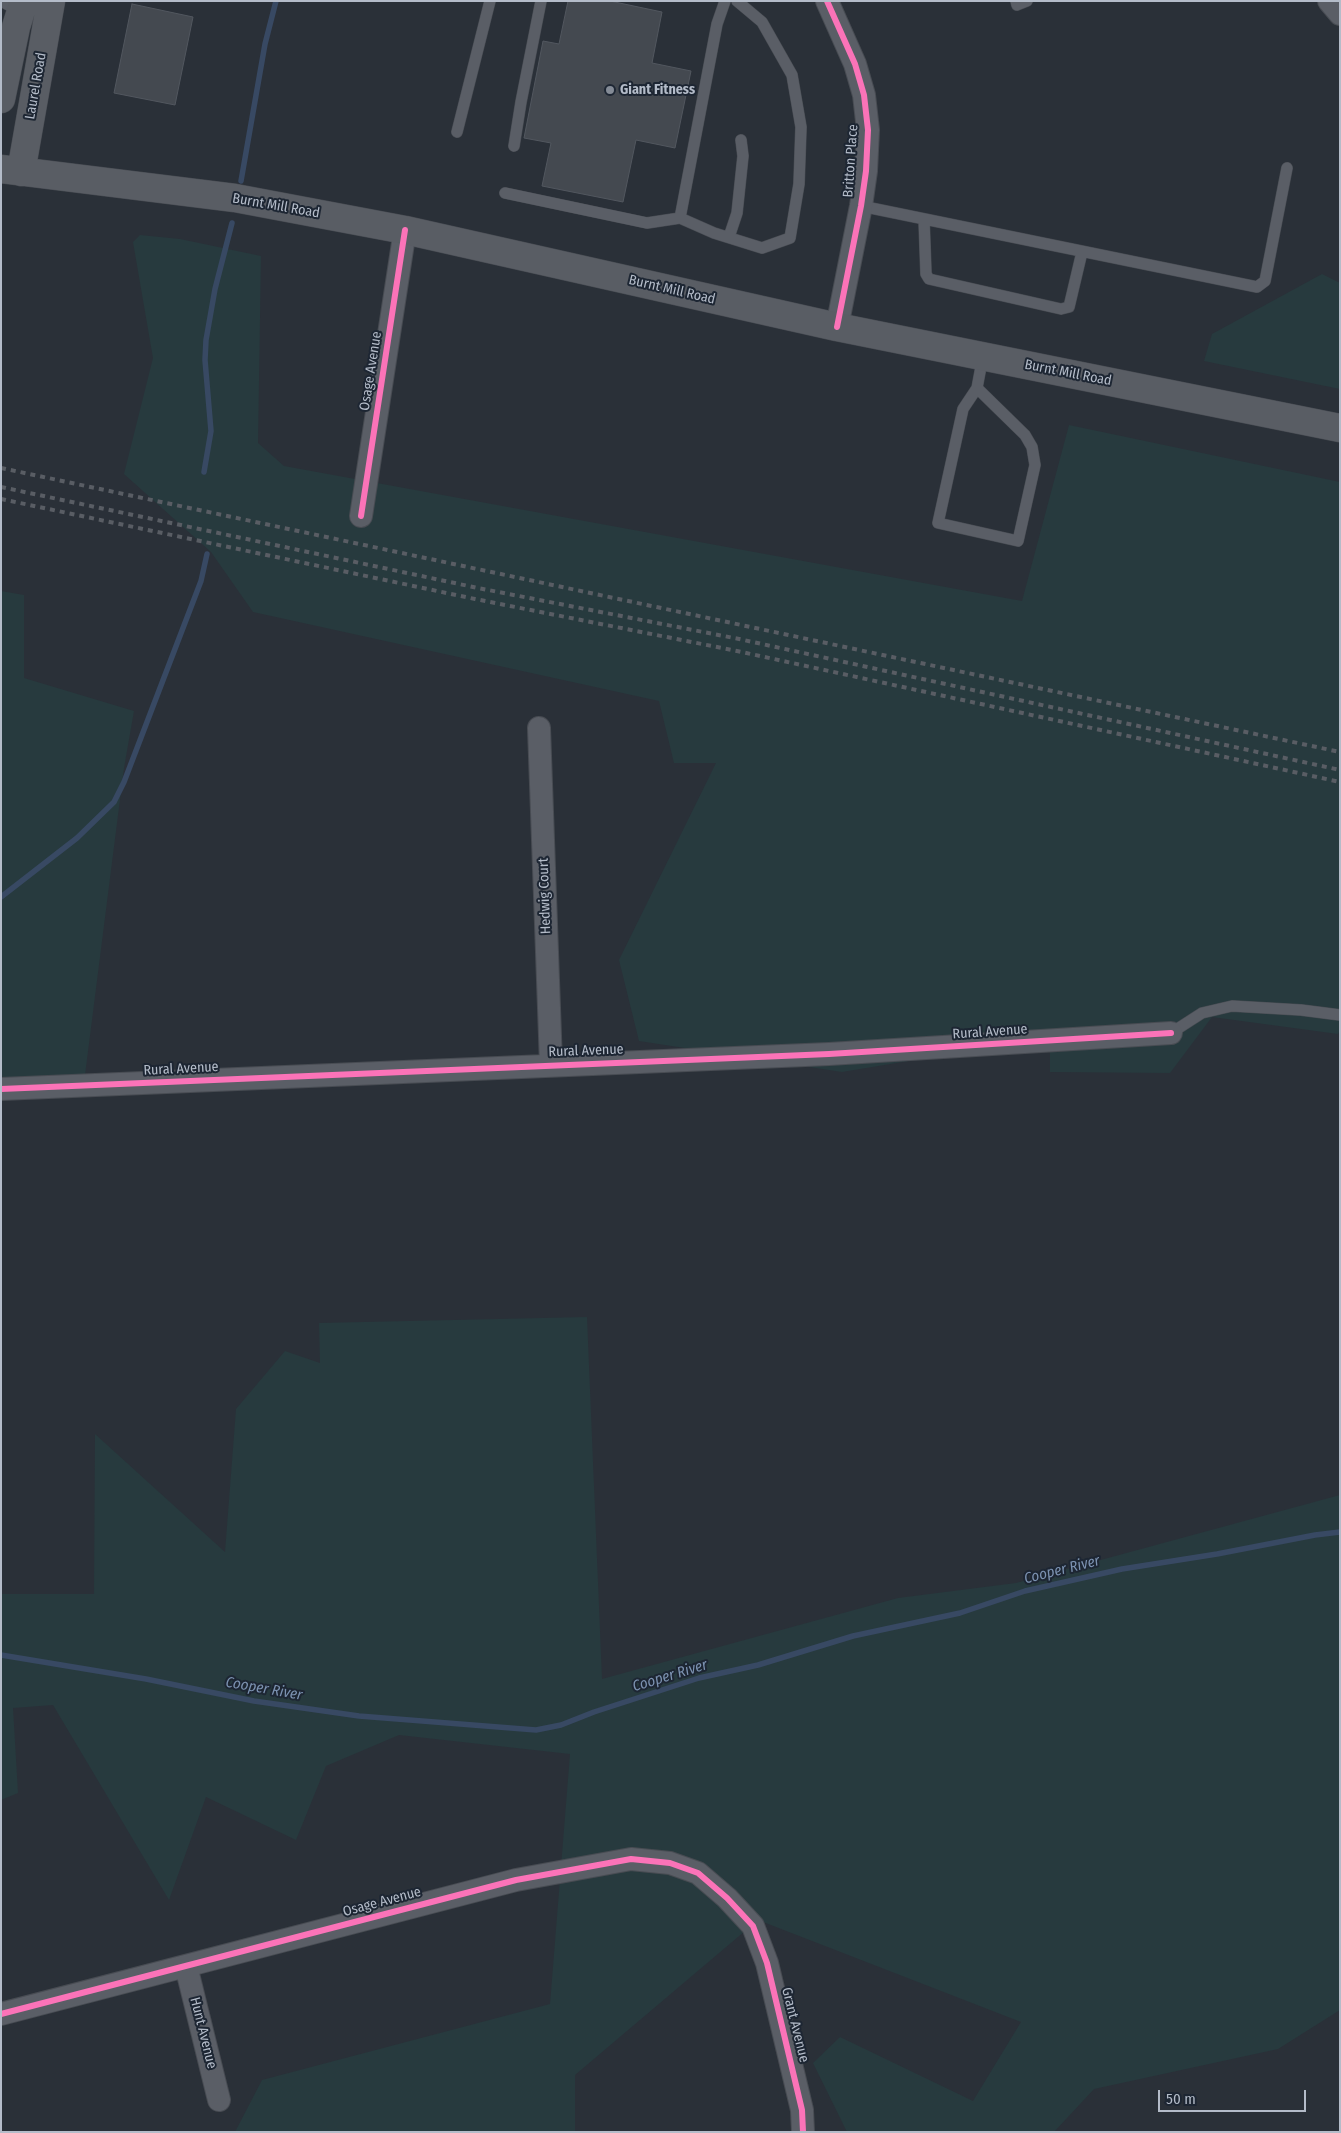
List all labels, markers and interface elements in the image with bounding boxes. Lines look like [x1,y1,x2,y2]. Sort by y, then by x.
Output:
street label: Laurel Road [22,51,50,121]
place label: Giant Fitness [620,82,695,98]
marker: Giant Fitness [604,84,616,96]
street label: Britton Place [840,124,862,198]
street label: Burnt Mill Road [231,190,321,222]
street label: Burnt Mill Road [627,272,717,308]
street label: Osage Avenue [356,330,386,412]
street label: Burnt Mill Road [1023,356,1113,390]
street label: Hedwig Court [535,858,555,934]
street label: Rural Avenue [952,1021,1028,1043]
street label: Rural Avenue [548,1041,624,1061]
street label: Rural Avenue [143,1059,219,1079]
water label: Cooper River [1022,1552,1102,1588]
water label: Cooper River [630,1656,710,1696]
water label: Cooper River [224,1673,304,1705]
street label: Osage Avenue [341,1884,423,1920]
street label: Grant Avenue [778,1986,812,2064]
street label: Hunt Avenue [186,1995,220,2071]
scale bar [1161,2080,1308,2112]
text: 50 m [1166,2090,1196,2108]

